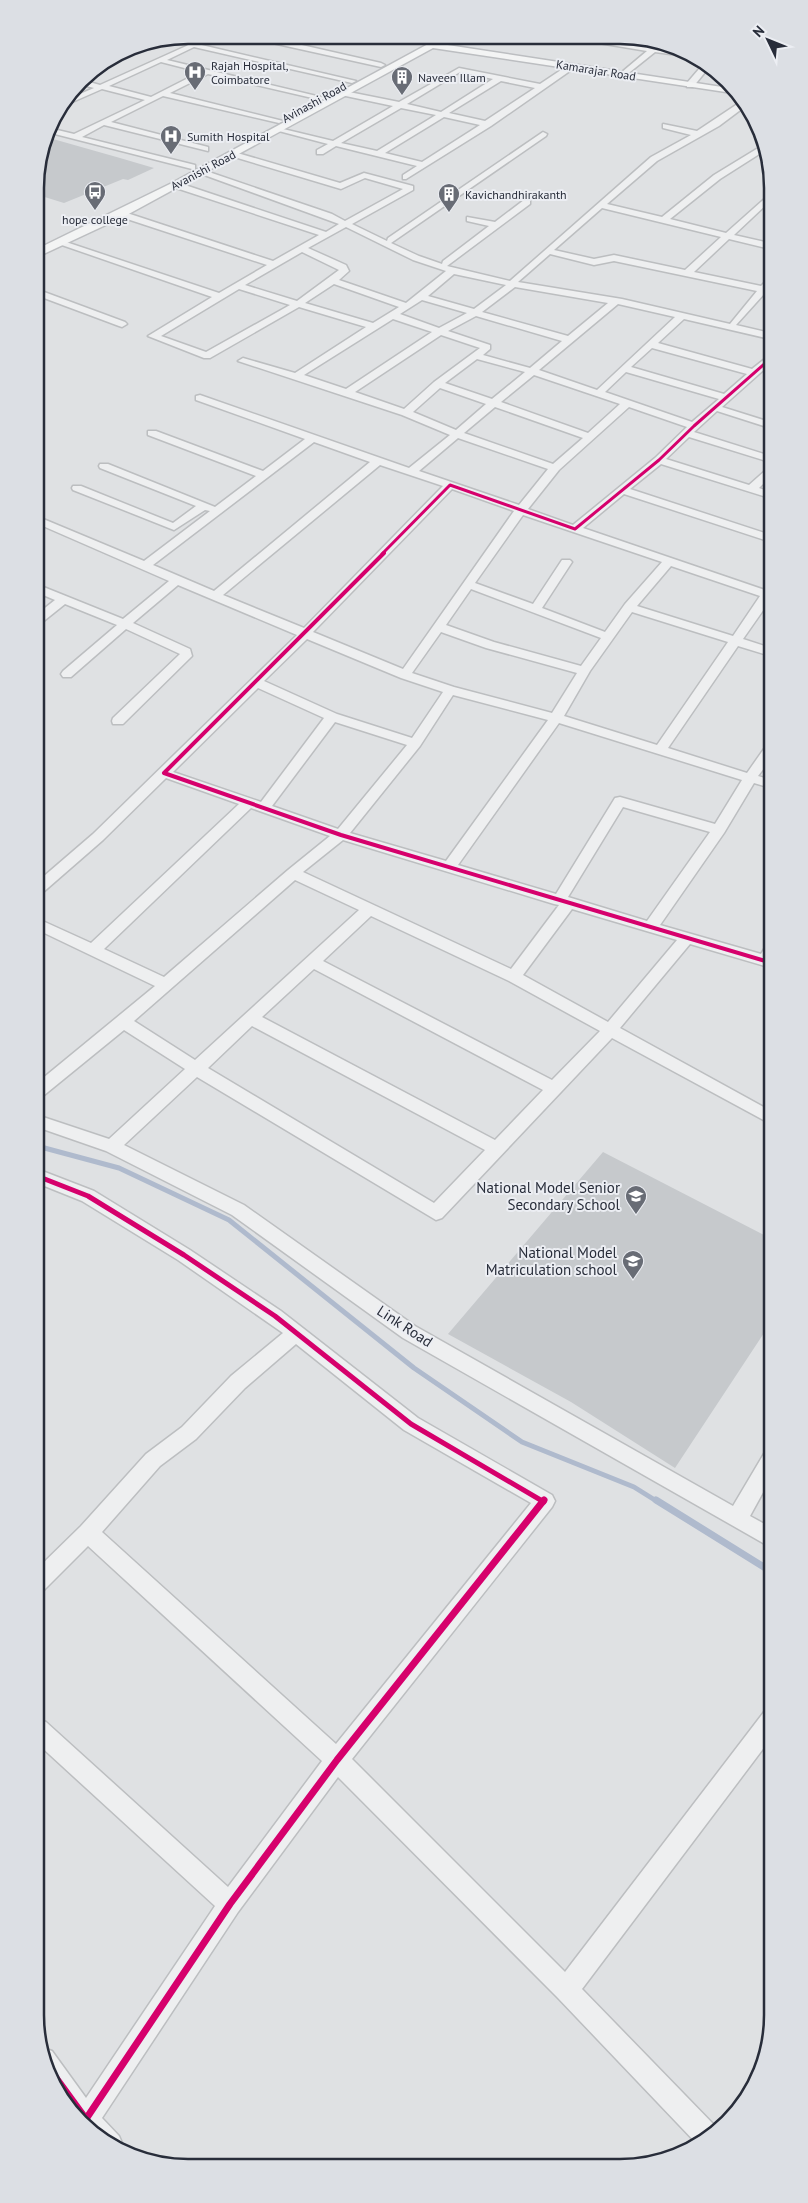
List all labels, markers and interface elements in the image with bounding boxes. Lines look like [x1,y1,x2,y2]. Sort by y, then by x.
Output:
north arrow [743,15,793,65]
text: N [749,22,768,41]
street label: Kamarajar Road [555,56,637,84]
place label: Rajah Hospital, Coimbatore [211,58,289,87]
hospital icon: Rajah Hospital, Coimbatore [183,60,207,91]
building icon: Naveen Illam [390,65,414,96]
place label: Naveen Illam [418,70,486,85]
street label: Avinashi Road [279,78,349,126]
hospital icon: Sumith Hospital [159,124,183,155]
place label: Sumith Hospital [187,129,270,144]
street label: Avanishi Road [168,147,238,193]
bus stop icon: hope college [83,180,107,211]
building icon: Kavichandhirakanth [437,182,461,213]
place label: Kavichandhirakanth [465,187,567,202]
place label: hope college [62,212,128,227]
place label: National Model Senior Secondary School [476,1178,621,1214]
school or university icon: National Model Senior Secondary School [624,1184,648,1215]
place label: National Model Matriculation school [486,1243,618,1279]
school or university icon: National Model Matriculation school [621,1249,645,1280]
street label: Link Road [374,1301,436,1351]

